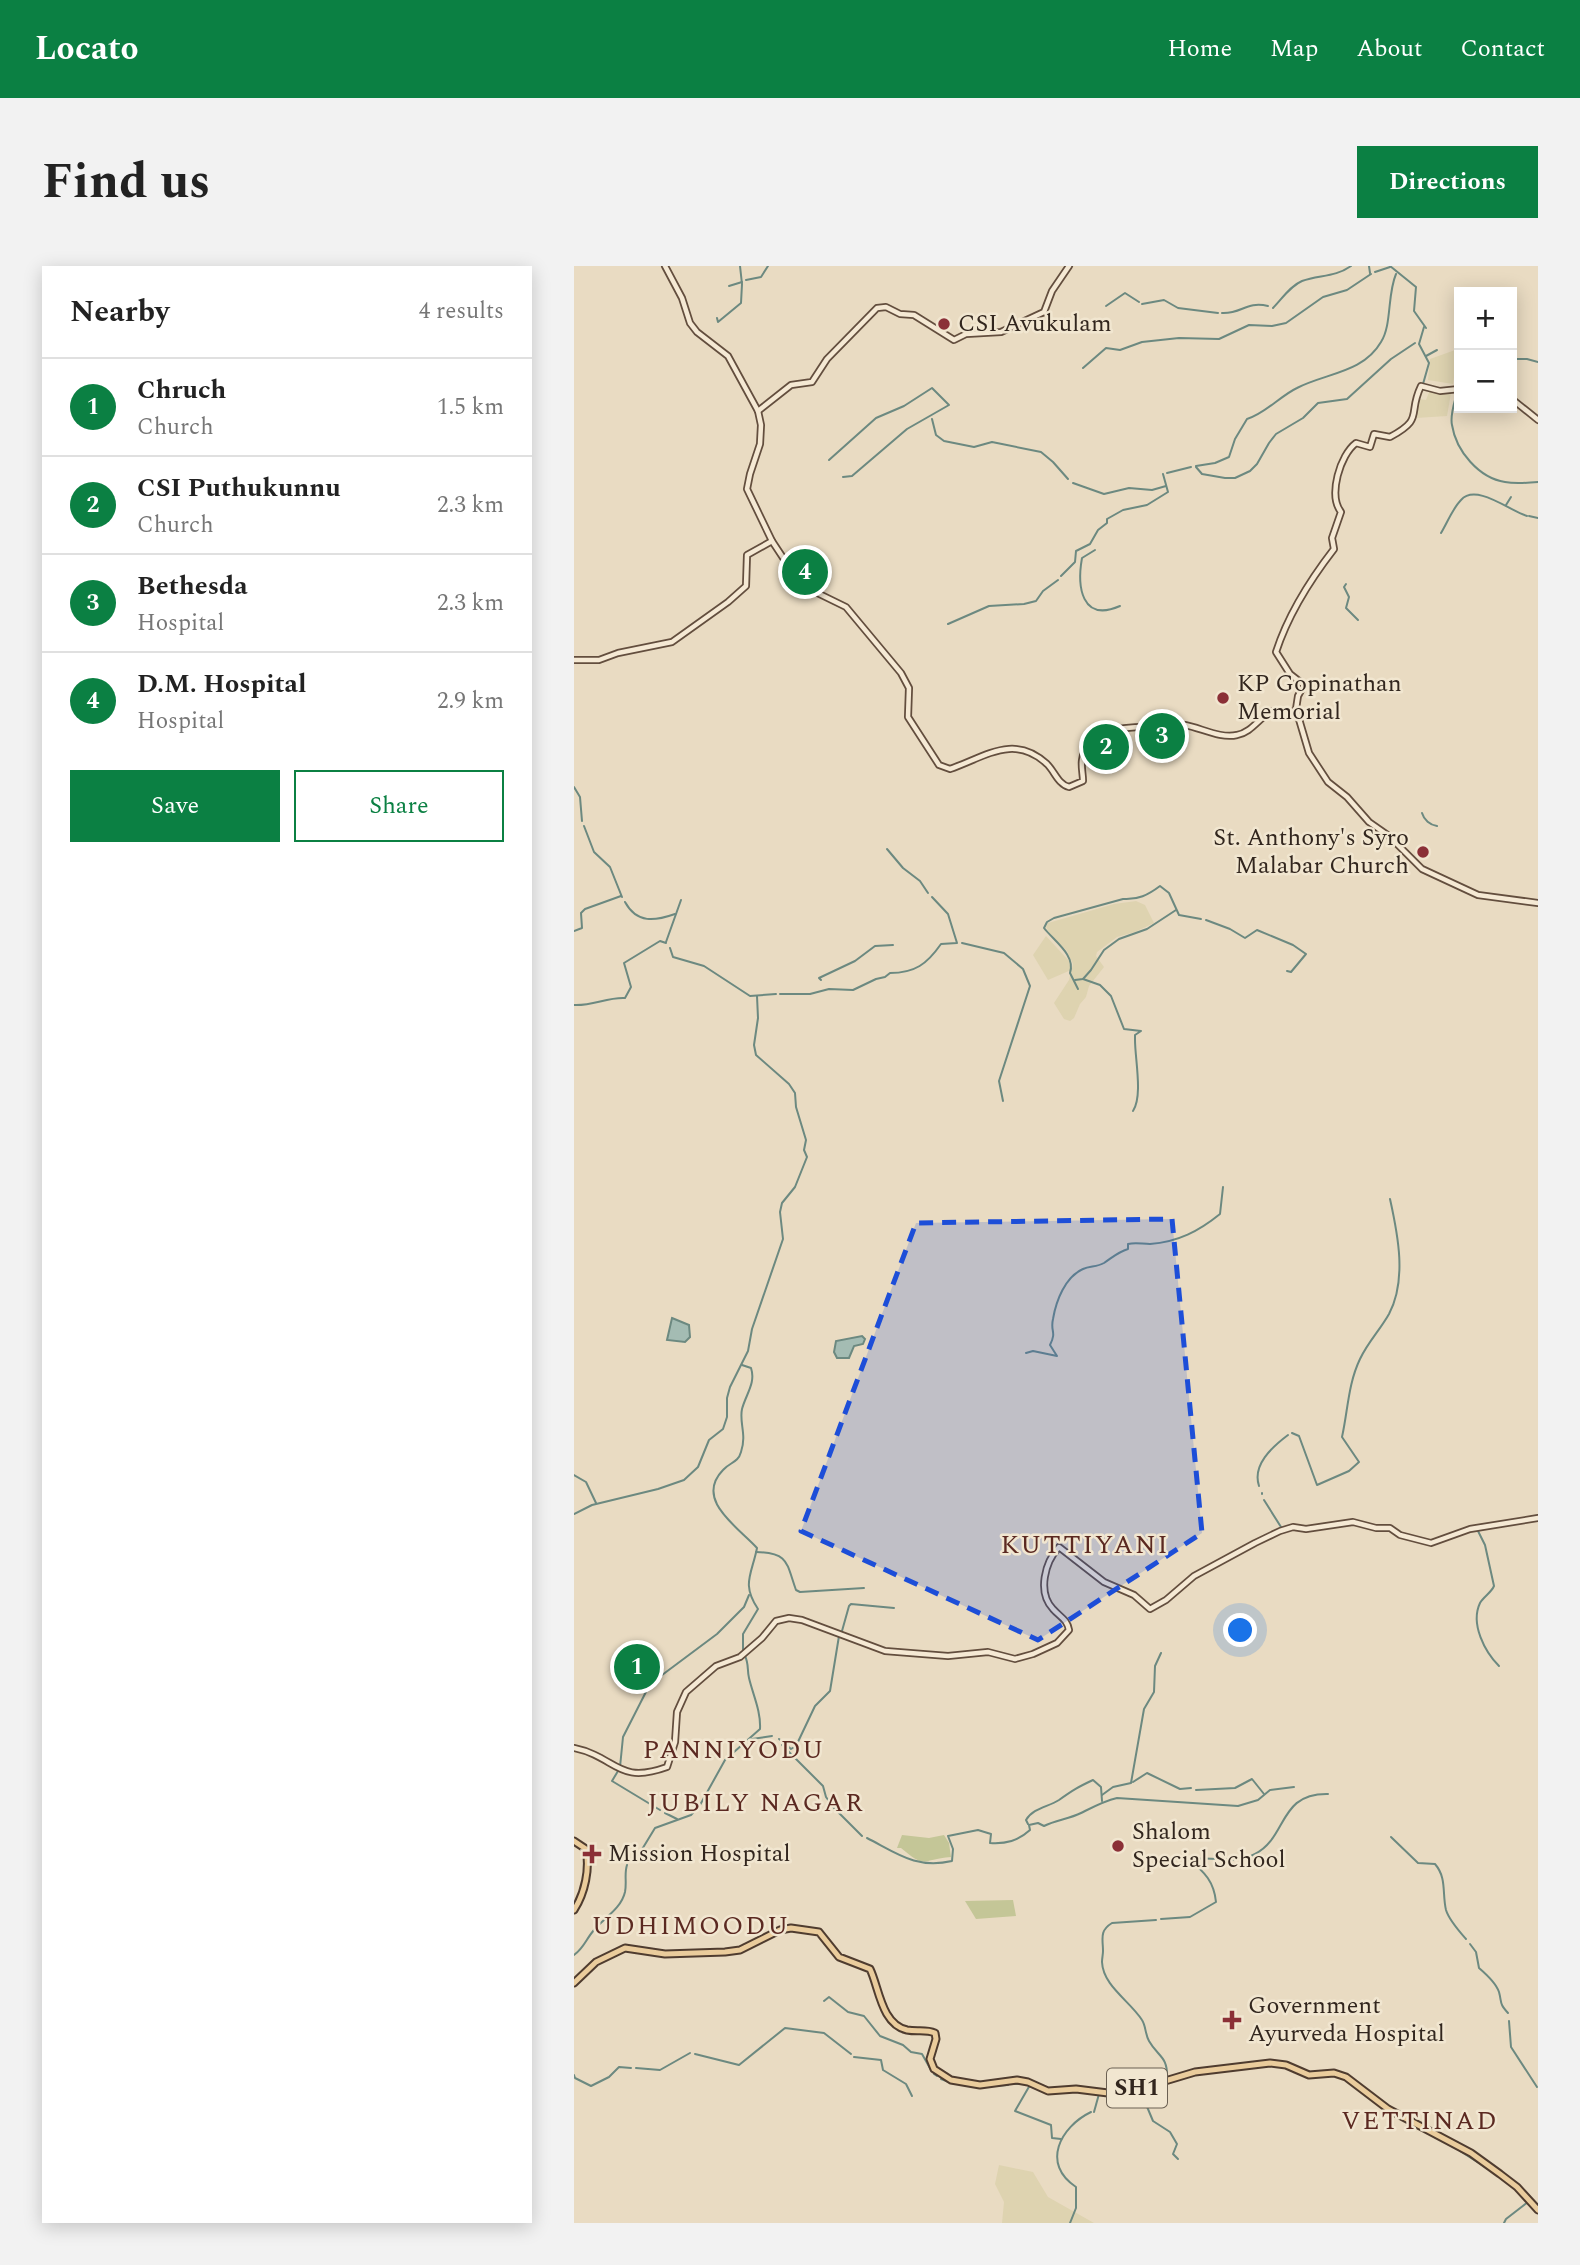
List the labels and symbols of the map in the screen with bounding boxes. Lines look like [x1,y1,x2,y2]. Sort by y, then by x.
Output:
place label: CSI Avukulam [958,306,1112,342]
marker: CSI Avukulam [936,316,952,332]
pin: 4 [782,546,828,598]
place label: KP Gopinathan Memorial [1237,666,1402,730]
marker: KP Gopinathan Memorial [1215,690,1231,706]
pin: 3 [1139,710,1185,762]
pin: 2 [1083,721,1129,773]
place label: St. Anthony's Syro Malabar Church [1213,820,1409,884]
marker: St. Anthony's Syro Malabar Church [1415,844,1431,860]
district label: KUTTIYANI [1000,1525,1170,1565]
your location [1223,1613,1257,1647]
pin: 1 [614,1641,660,1693]
district label: PANNIYODU [643,1730,825,1770]
district label: JUBILY NAGAR [647,1783,865,1823]
place label: Shalom Special School [1132,1814,1286,1878]
place label: Mission Hospital [608,1836,791,1872]
marker: Shalom Special School [1110,1838,1126,1854]
marker: Mission Hospital [582,1844,602,1864]
district label: UDHIMOODU [592,1906,790,1946]
place label: Government Ayurveda Hospital [1248,1988,1445,2052]
marker: Government Ayurveda Hospital [1222,2010,1242,2030]
road number: SH1 [1107,2068,1167,2108]
district label: VETTINAD [1341,2101,1499,2141]

